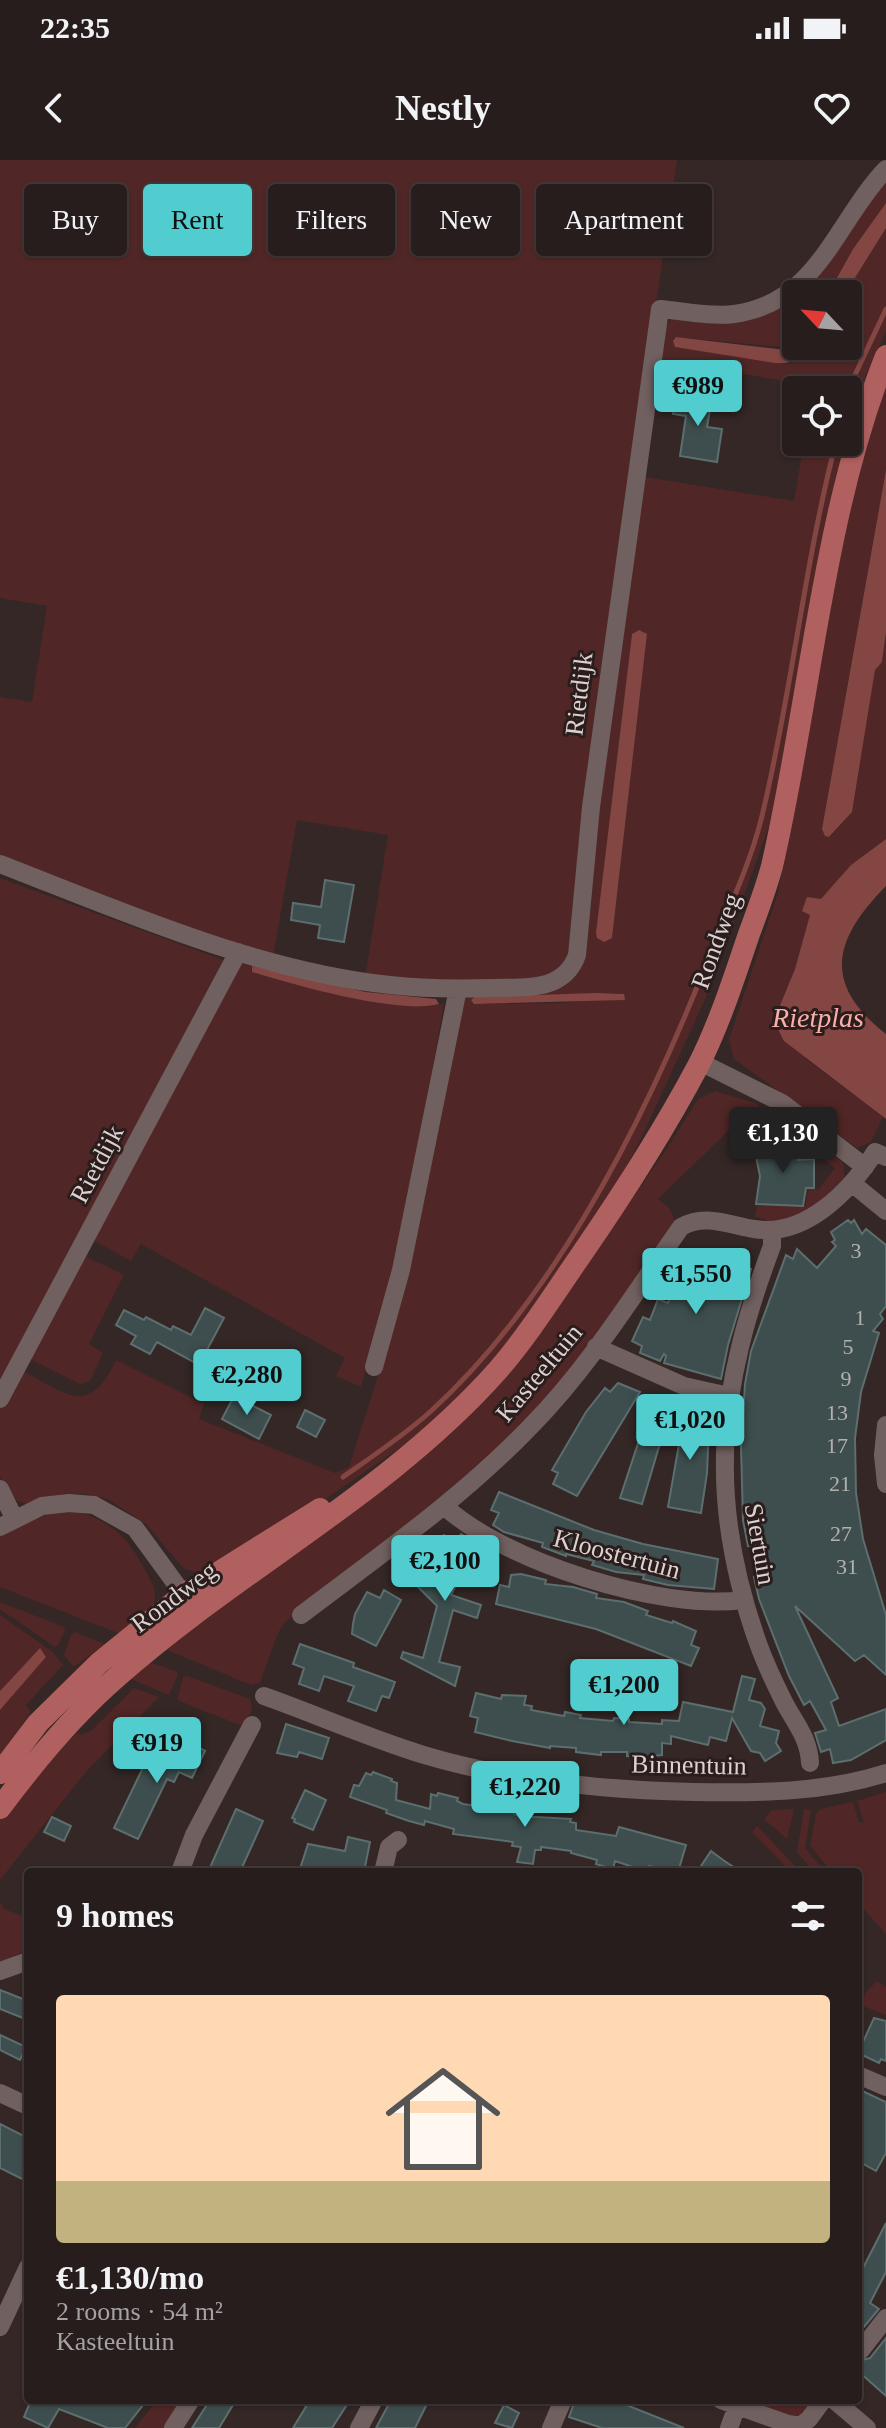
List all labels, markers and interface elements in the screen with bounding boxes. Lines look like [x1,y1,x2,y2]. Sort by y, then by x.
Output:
text: 22:35 [40,11,110,44]
icon: back [32,86,76,130]
icon: heart [810,86,854,130]
text: Nestly [395,88,491,128]
chip: Buy [24,184,127,256]
chip: Rent [143,184,252,256]
chip: Filters [268,184,395,256]
chip: New [411,184,520,256]
chip: Apartment [536,184,712,256]
north arrow [782,280,862,360]
map controls [782,280,862,456]
pin: €989 [651,360,745,428]
text: €989 [672,371,724,400]
button: locate [782,376,862,456]
street label: Rietdijk [560,651,598,737]
street label: Rondweg [685,889,747,993]
water label: Rietplas [771,1002,864,1033]
pin: €1,130 [718,1107,848,1175]
text: €1,130 [747,1118,819,1147]
street label: Rietdijk [65,1120,129,1208]
house number: 3 [851,1238,862,1263]
pin: €1,550 [631,1248,761,1316]
text: €1,550 [660,1259,732,1288]
house number: 1 [855,1305,866,1330]
street label: Kasteeltuin [490,1318,588,1428]
house number: 5 [843,1334,854,1359]
pin: €2,280 [182,1349,312,1417]
text: €2,280 [211,1360,283,1389]
house number: 9 [841,1366,852,1391]
pin: €1,020 [625,1394,755,1462]
house number: 13 [826,1400,848,1425]
text: €1,020 [654,1405,726,1434]
house number: 17 [826,1433,848,1458]
house number: 21 [829,1471,851,1496]
street label: Siertuin [739,1501,781,1587]
house number: 27 [830,1521,852,1546]
street label: Kloostertuin [550,1523,684,1585]
pin: €2,100 [380,1535,510,1603]
text: €2,100 [409,1546,481,1575]
house number: 31 [836,1554,858,1579]
street label: Rondweg [125,1555,223,1639]
pin: €1,200 [559,1659,689,1727]
text: €1,200 [588,1670,660,1699]
pin: €919 [110,1717,204,1785]
text: €919 [131,1728,183,1757]
street label: Binnentuin [631,1749,747,1781]
pin: €1,220 [460,1761,590,1829]
text: €1,220 [489,1772,561,1801]
icon: filters [786,1894,830,1938]
text: 9 homes [56,1897,174,1934]
icon: home [371,2047,515,2191]
text: €1,130/mo [56,2259,204,2296]
text: 2 rooms · 54 m² [56,2297,223,2326]
text: Kasteeltuin [56,2327,174,2356]

